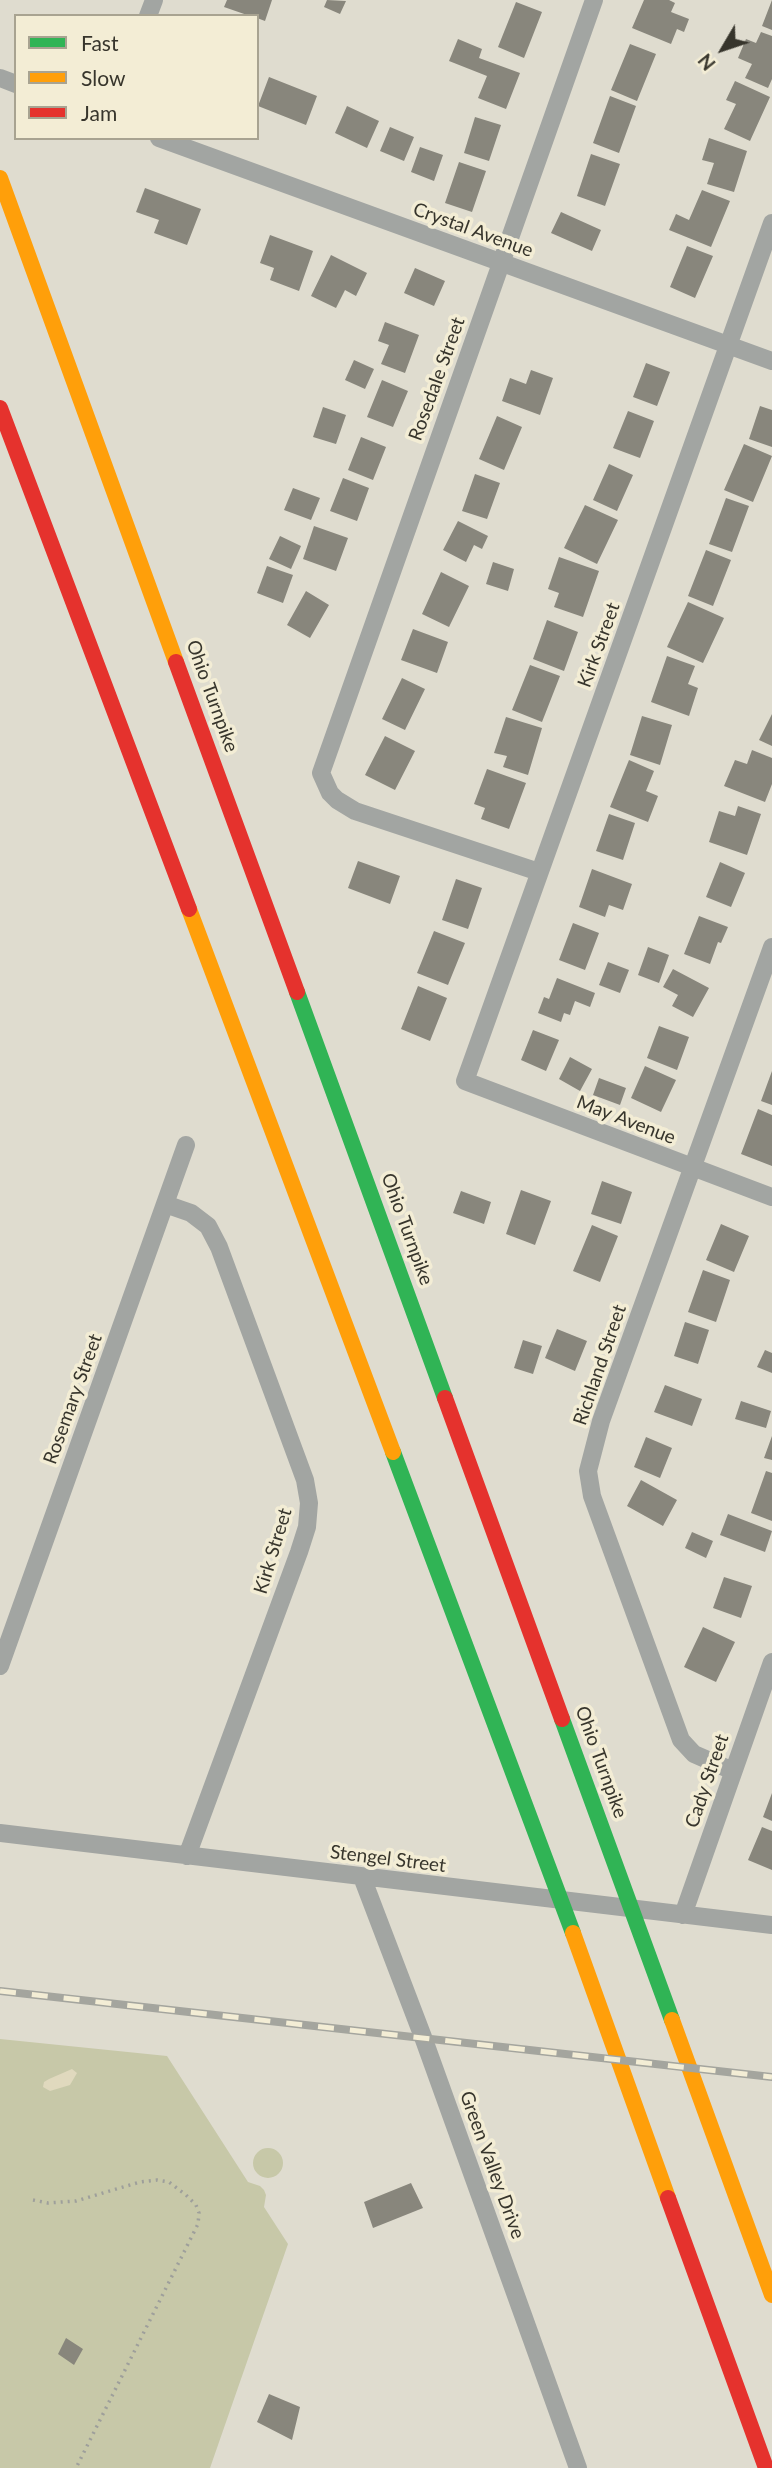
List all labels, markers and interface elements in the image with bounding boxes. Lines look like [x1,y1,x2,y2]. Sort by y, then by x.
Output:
legend [14,14,259,140]
north arrow [688,14,758,84]
text: Fast [81,30,118,55]
text: N [693,50,720,75]
text: Slow [81,65,125,90]
text: Jam [81,100,117,125]
street label: Crystal Avenue [410,198,536,262]
street label: Rosedale Street [404,314,470,444]
street label: Kirk Street [573,599,625,691]
street label: Ohio Turnpike [181,637,243,755]
street label: May Avenue [573,1091,679,1149]
street label: Ohio Turnpike [376,1170,438,1288]
street label: Richland Street [569,1302,631,1428]
street label: Rosemary Street [39,1331,107,1467]
street label: Kirk Street [249,1505,297,1597]
street label: Ohio Turnpike [570,1703,632,1821]
street label: Cady Street [680,1731,734,1831]
street label: Stengel Street [329,1841,447,1877]
street label: Green Valley Drive [455,2088,529,2242]

